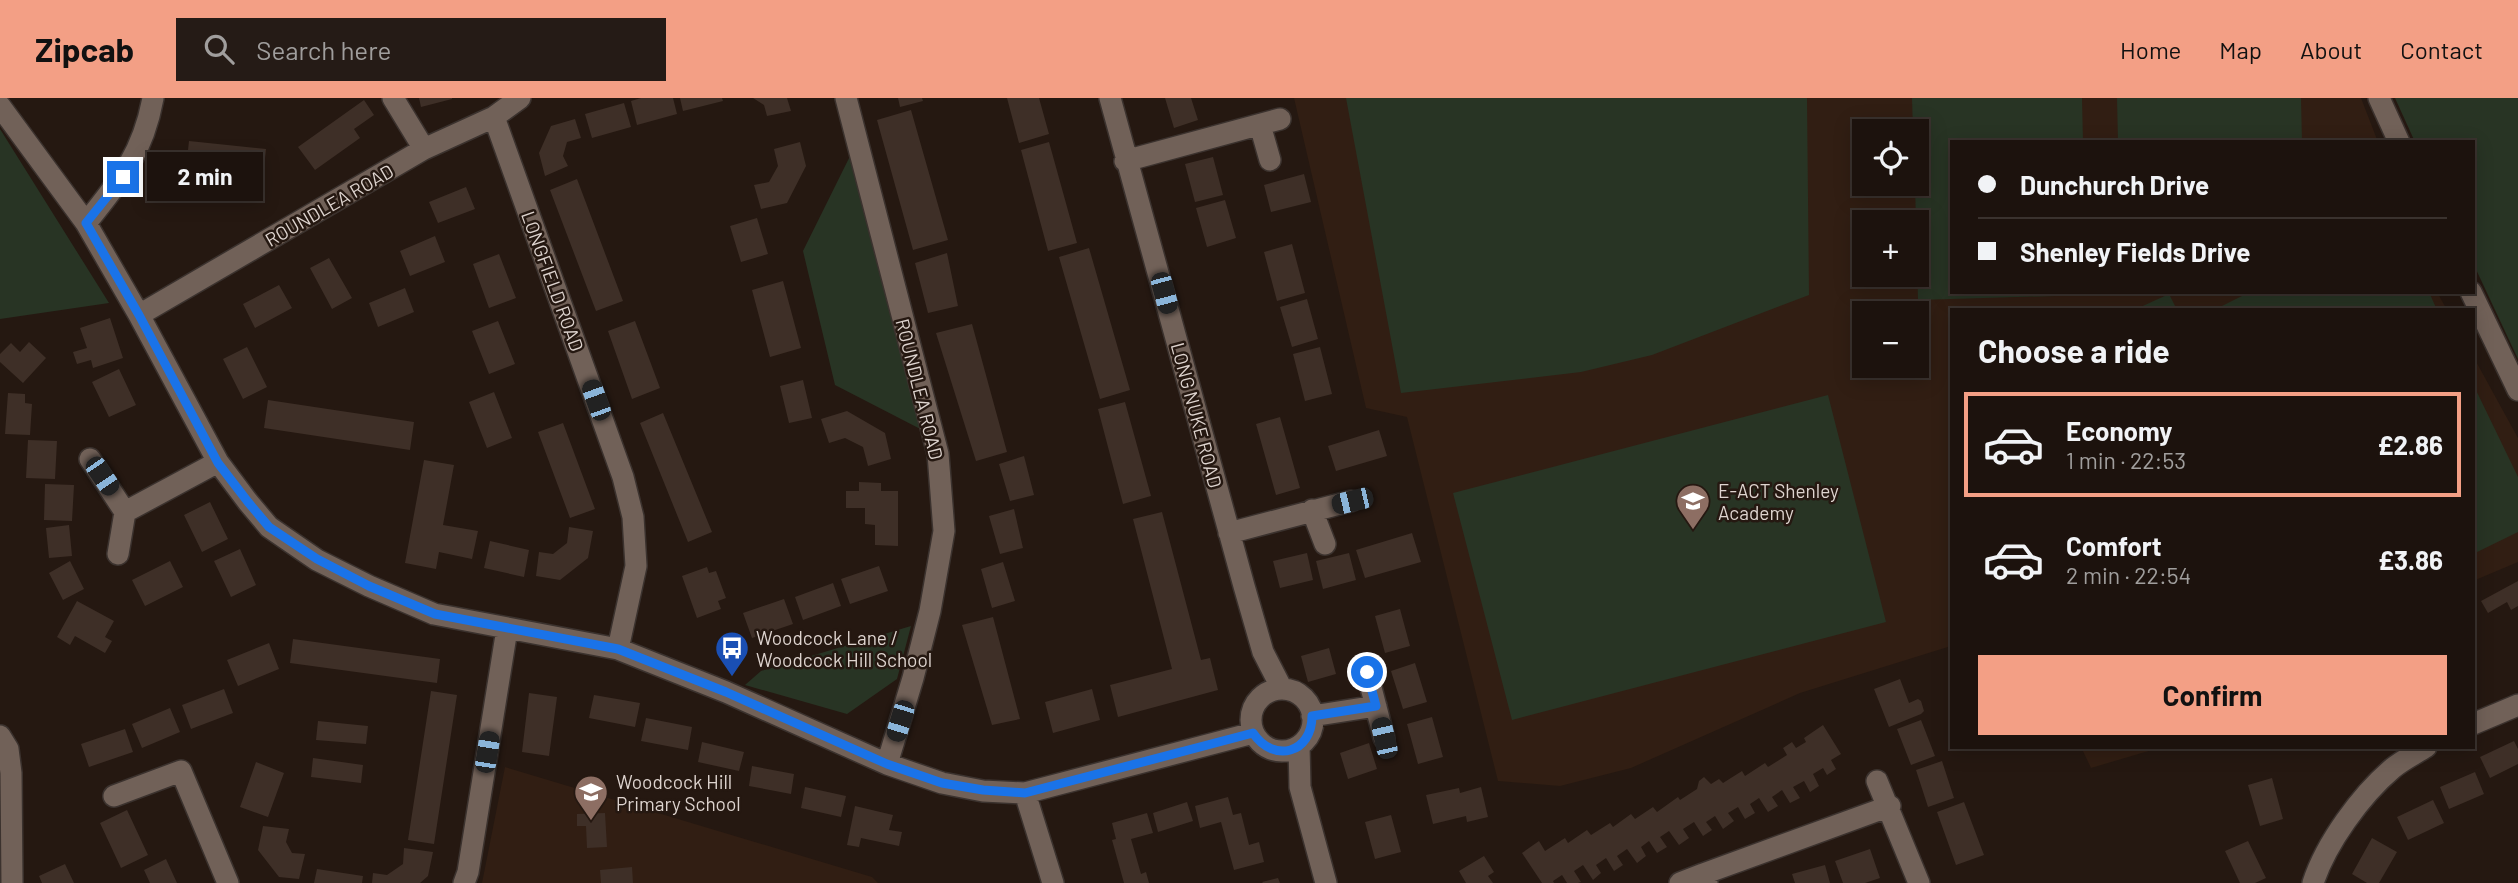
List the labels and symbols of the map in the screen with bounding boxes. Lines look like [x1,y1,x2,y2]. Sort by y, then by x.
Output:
callout: 2 min [148,153,263,202]
street label: ROUNDLEA ROAD [261,159,397,251]
route end [107,161,139,193]
street label: LONGFIELD ROAD [517,208,589,354]
car [1149,270,1180,316]
street label: ROUNDLEA ROAD [891,316,949,462]
street label: LONG NUKE ROAD [1167,340,1227,490]
car [579,377,614,423]
car [82,453,123,499]
place label: E-ACT Shenley Academy [1718,479,1839,524]
school or university icon: E-ACT Shenley Academy [1674,482,1712,531]
car [1330,486,1375,516]
place label: Woodcock Lane / Woodcock Hill School [756,626,932,671]
bus stop icon: Woodcock Lane / Woodcock Hill School [713,629,751,678]
route start [1351,656,1383,688]
car [884,698,917,744]
car [1370,715,1399,761]
car [474,730,501,774]
place label: Woodcock Hill Primary School [616,770,741,815]
school or university icon: Woodcock Hill Primary School [572,773,610,822]

